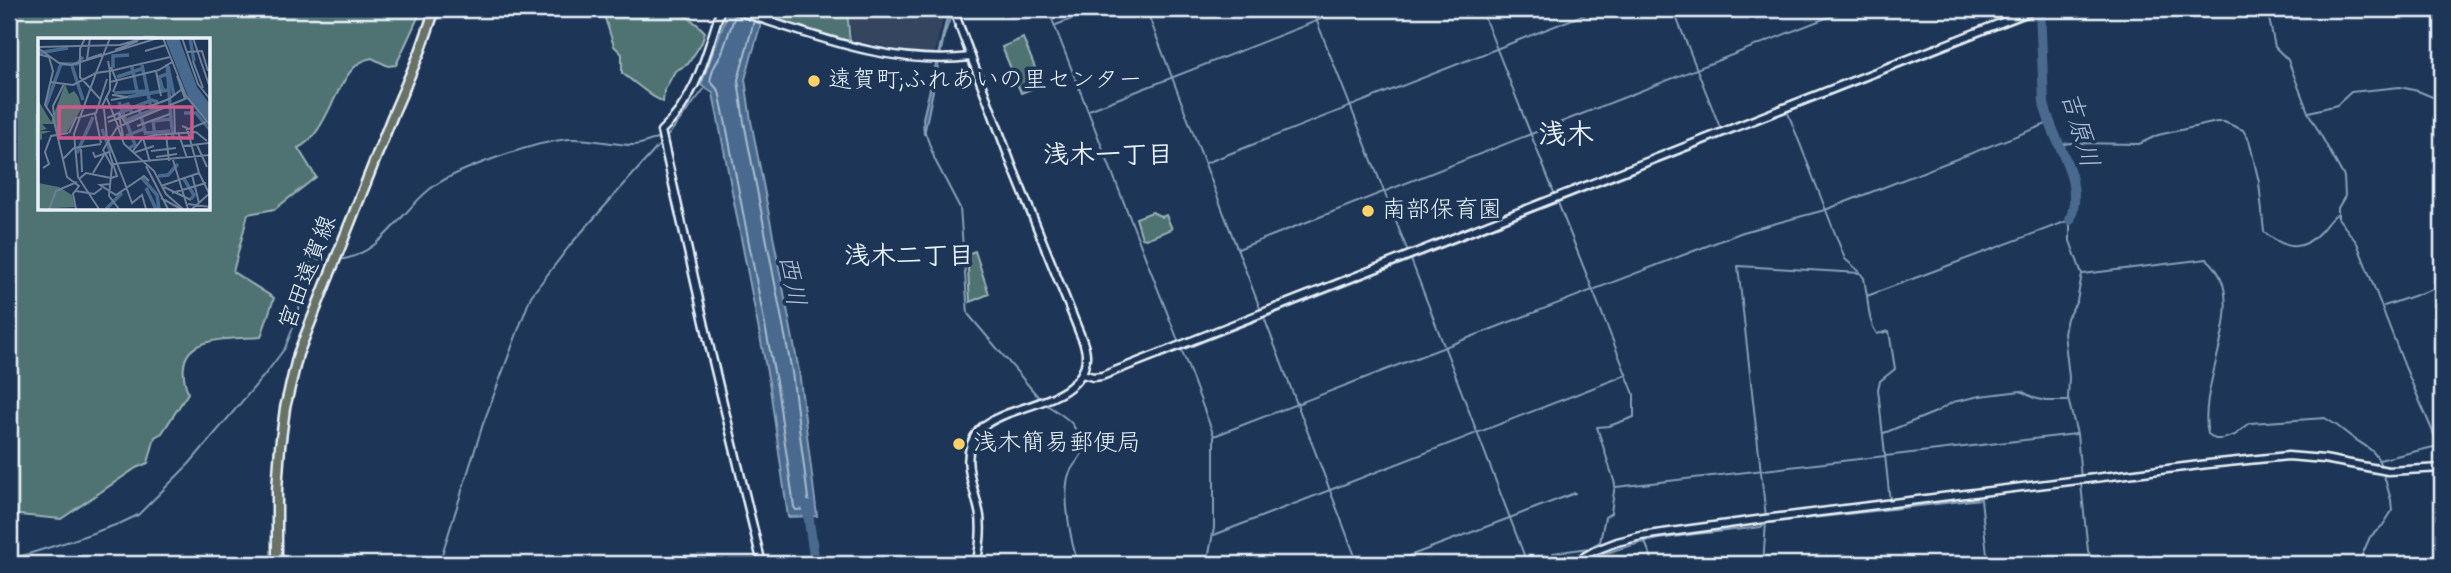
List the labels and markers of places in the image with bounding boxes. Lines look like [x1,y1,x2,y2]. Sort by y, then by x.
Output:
place label: 遠賀町;ふれあいの里センター [828,64,1142,99]
marker: 遠賀町;ふれあいの里センター [806,73,822,89]
place label: 南部保育園 [1382,194,1502,229]
marker: 南部保育園 [1360,203,1376,219]
place label: 浅木簡易郵便局 [973,427,1141,462]
marker: 浅木簡易郵便局 [951,436,967,452]

